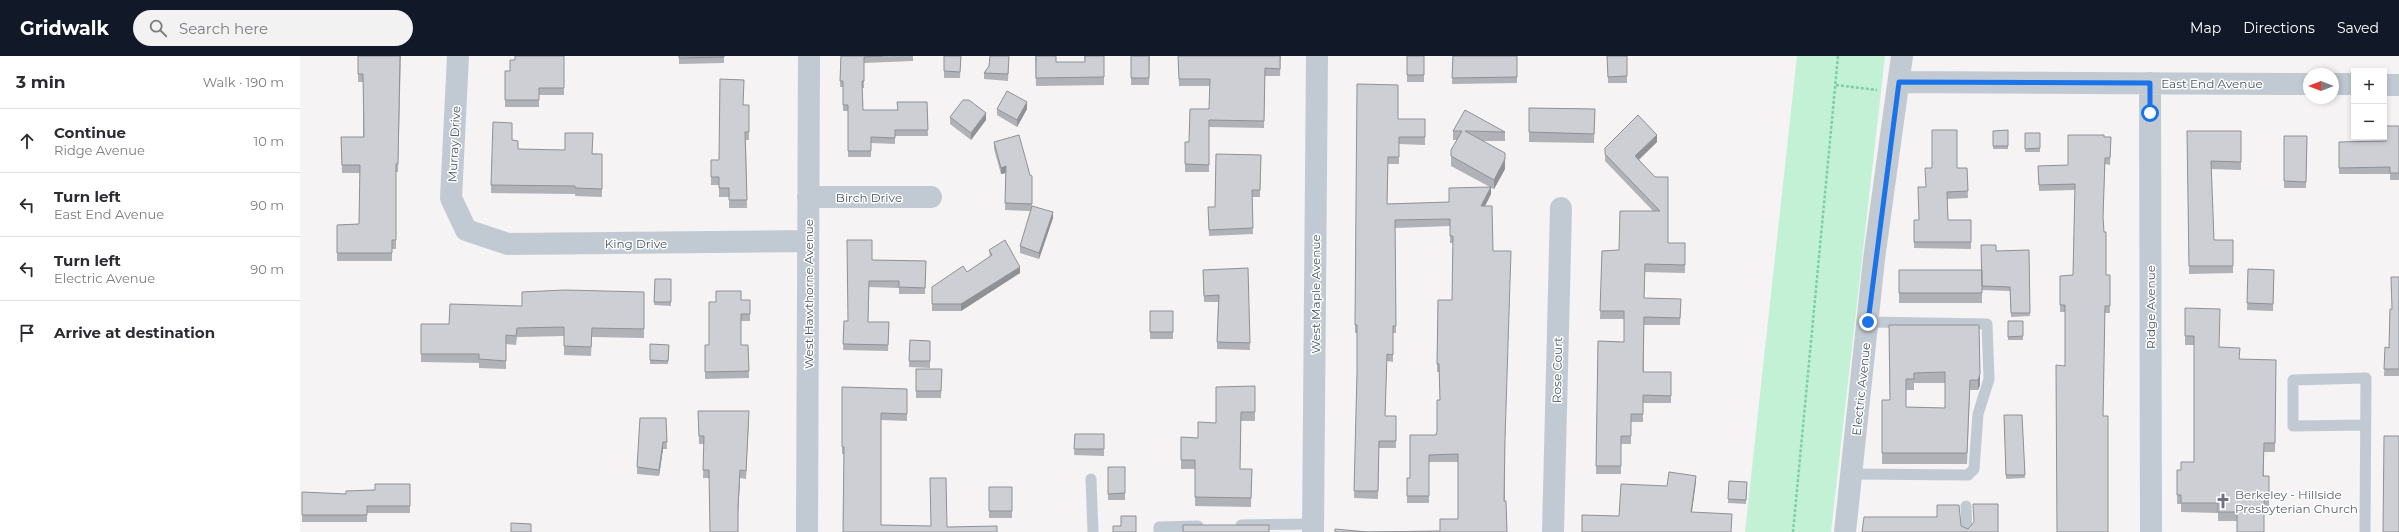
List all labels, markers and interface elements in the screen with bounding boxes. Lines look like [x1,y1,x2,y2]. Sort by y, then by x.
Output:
search box [133,10,413,46]
text: Gridwalk [20,17,109,40]
icon: search [147,17,169,39]
text: Search here [179,19,268,38]
text: Map [2190,19,2221,37]
text: Directions [2243,19,2315,37]
text: Saved [2337,19,2379,37]
north arrow [2303,68,2339,104]
map controls [2351,68,2387,140]
button: + [2351,68,2387,104]
text: 3 min [16,72,66,92]
text: Walk · 190 m [203,74,284,90]
street label: East End Avenue [2161,76,2263,91]
route start [2141,104,2159,122]
button: − [2351,104,2387,140]
street label: Murray Drive [445,105,463,183]
text: Continue [54,123,126,142]
icon: ahead [16,130,38,152]
text: 10 m [254,133,284,149]
text: Ridge Avenue [54,142,145,158]
text: Turn left [54,187,121,206]
street label: Birch Drive [836,190,902,205]
icon: left [16,194,38,216]
text: 90 m [250,197,284,213]
text: East End Avenue [54,206,164,222]
street label: West Hawthorne Avenue [801,219,816,369]
street label: West Maple Avenue [1308,234,1323,354]
street label: King Drive [605,236,667,251]
text: Turn left [54,251,121,270]
icon: left [16,258,38,280]
text: 90 m [250,261,284,277]
street label: Ridge Avenue [2143,265,2158,349]
text: Electric Avenue [54,270,155,286]
route end [1859,313,1877,331]
icon: arrive [16,322,38,344]
text: Arrive at destination [54,323,215,342]
street label: Rose Court [1549,337,1565,403]
street label: Electric Avenue [1849,342,1873,436]
place label: Berkeley - Hillside Presbyterian Church [2235,487,2358,516]
church icon: Berkeley - Hillside Presbyterian Church [2214,492,2232,510]

